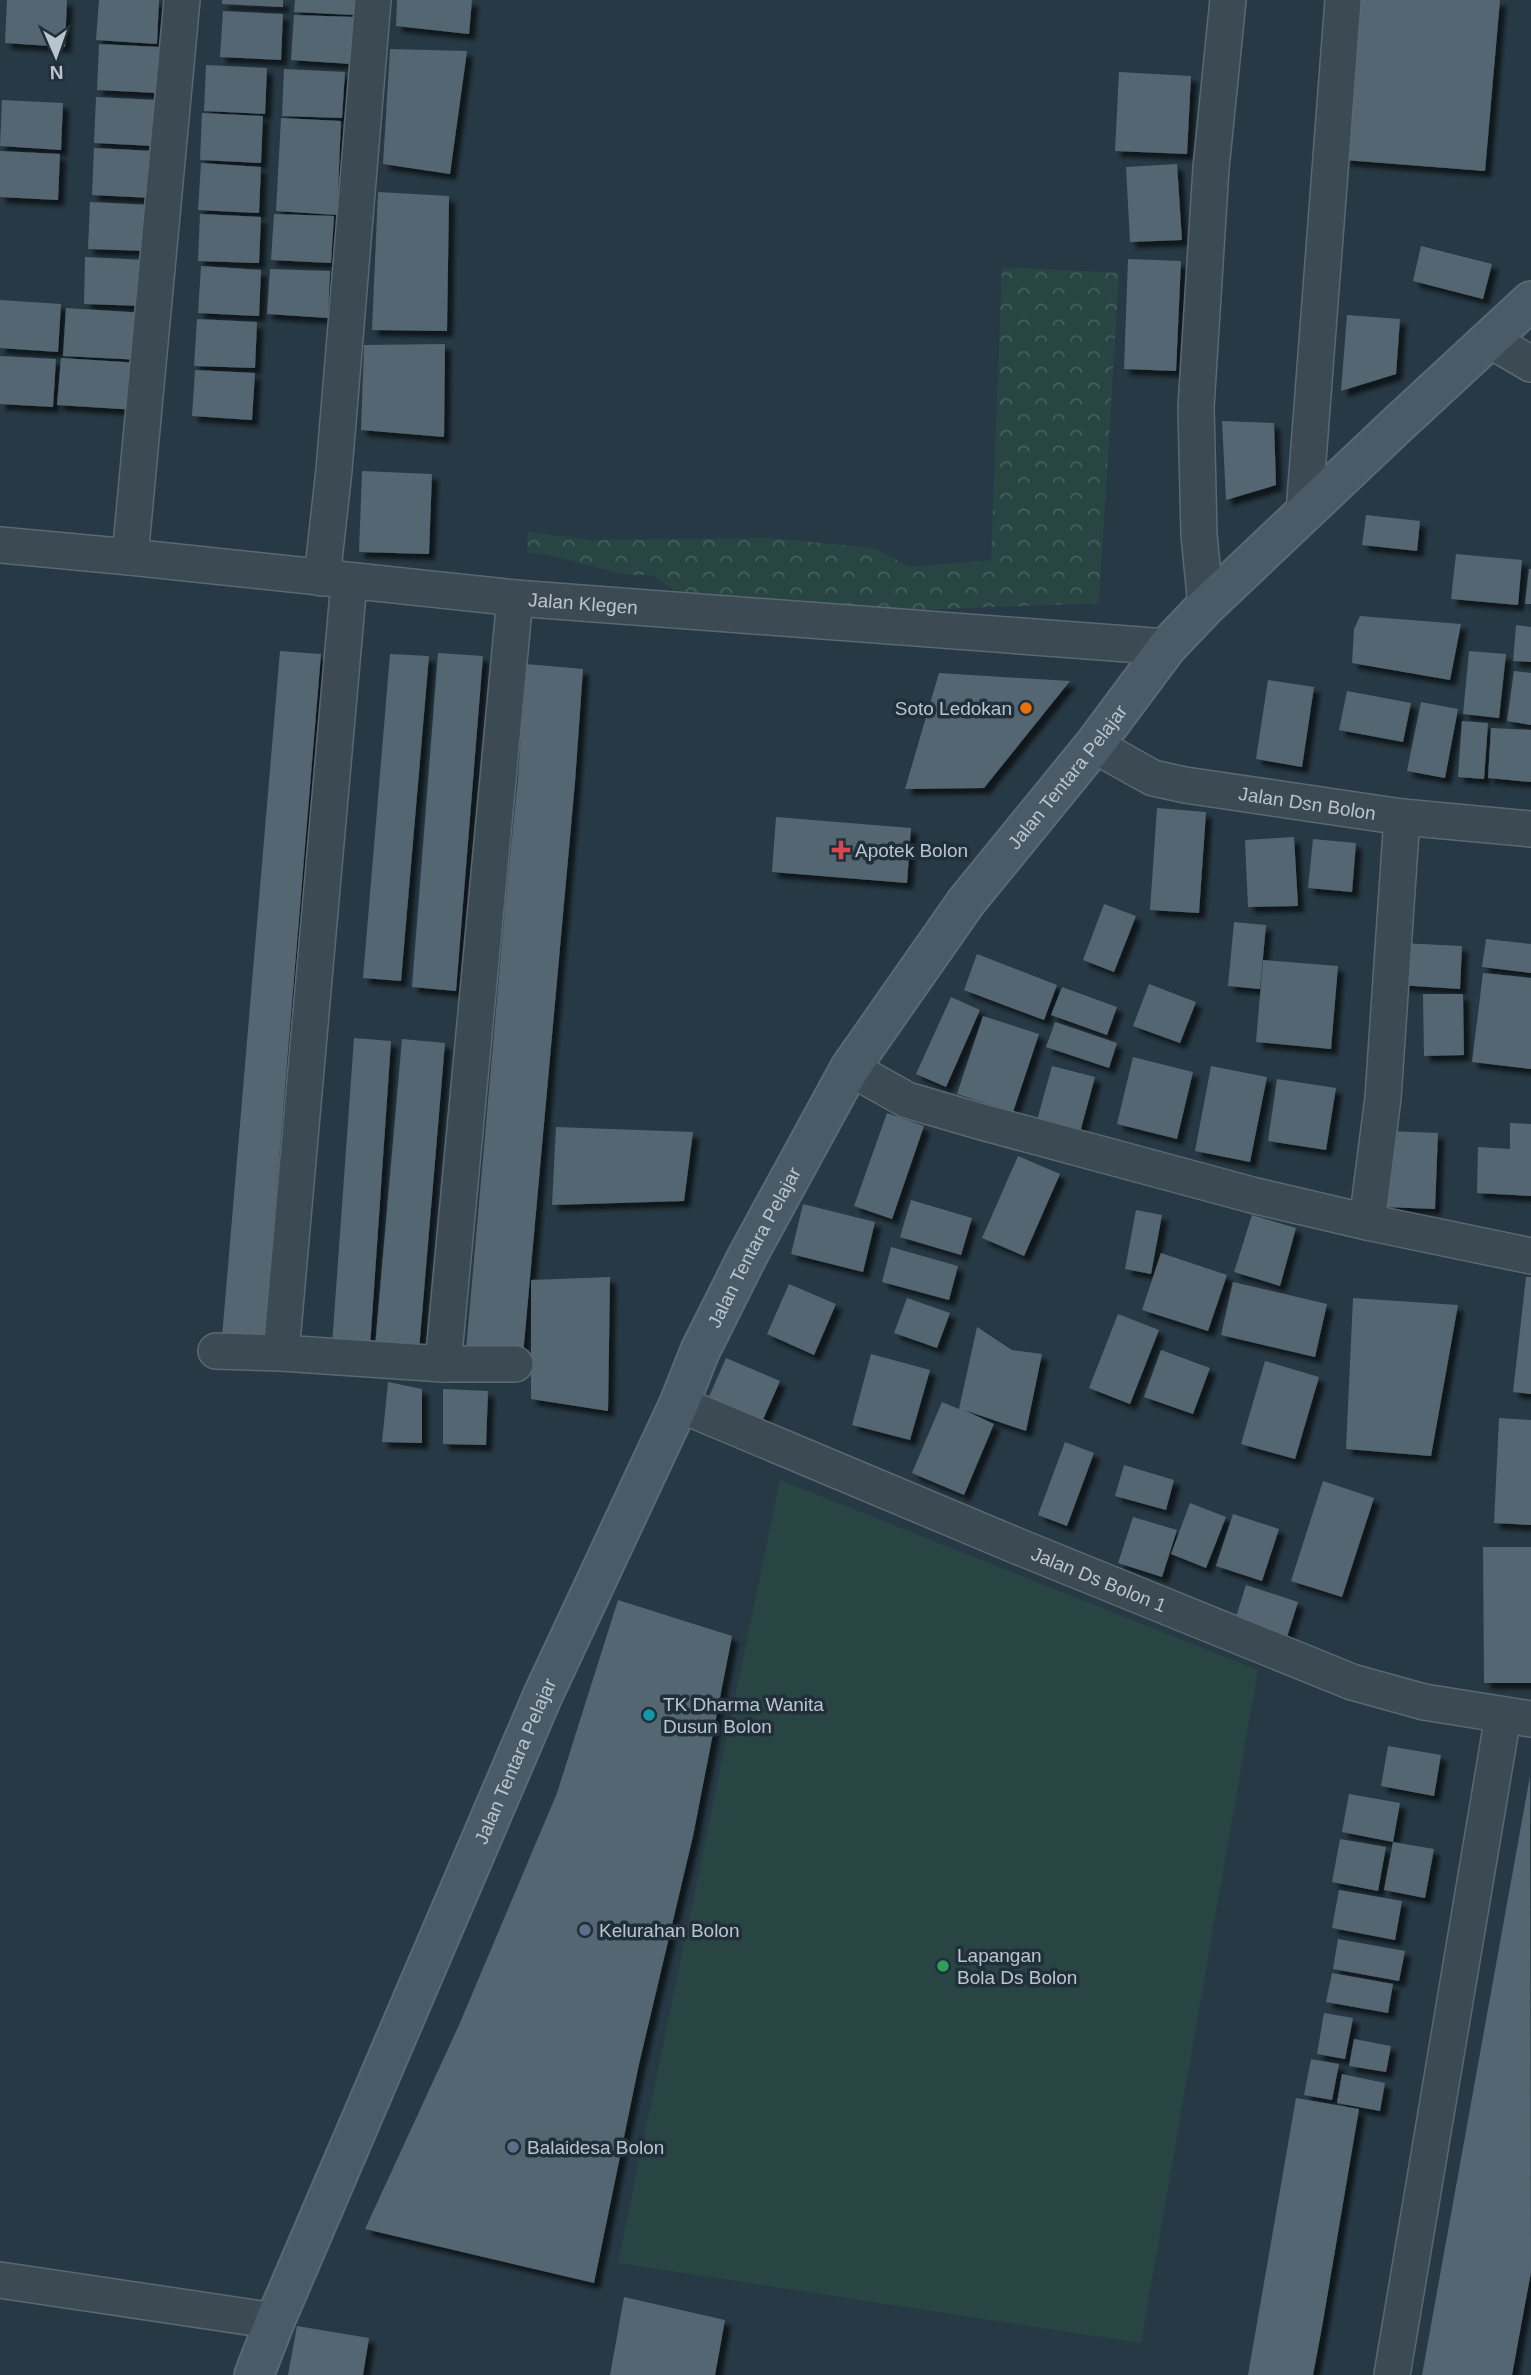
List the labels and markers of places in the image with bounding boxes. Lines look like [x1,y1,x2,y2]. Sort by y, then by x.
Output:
place label: Soto Ledokan [895,698,1012,719]
marker: Soto Ledokan [1018,700,1034,716]
place label: Apotek Bolon [855,840,968,861]
marker: Apotek Bolon [833,842,849,858]
place label: TK Dharma Wanita Dusun Bolon [663,1694,824,1737]
marker: TK Dharma Wanita Dusun Bolon [641,1707,657,1723]
place label: Kelurahan Bolon [599,1920,740,1941]
marker: Kelurahan Bolon [577,1922,593,1938]
place label: Lapangan Bola Ds Bolon [957,1945,1077,1988]
marker: Lapangan Bola Ds Bolon [935,1958,951,1974]
place label: Balaidesa Bolon [527,2137,664,2158]
marker: Balaidesa Bolon [505,2139,521,2155]

